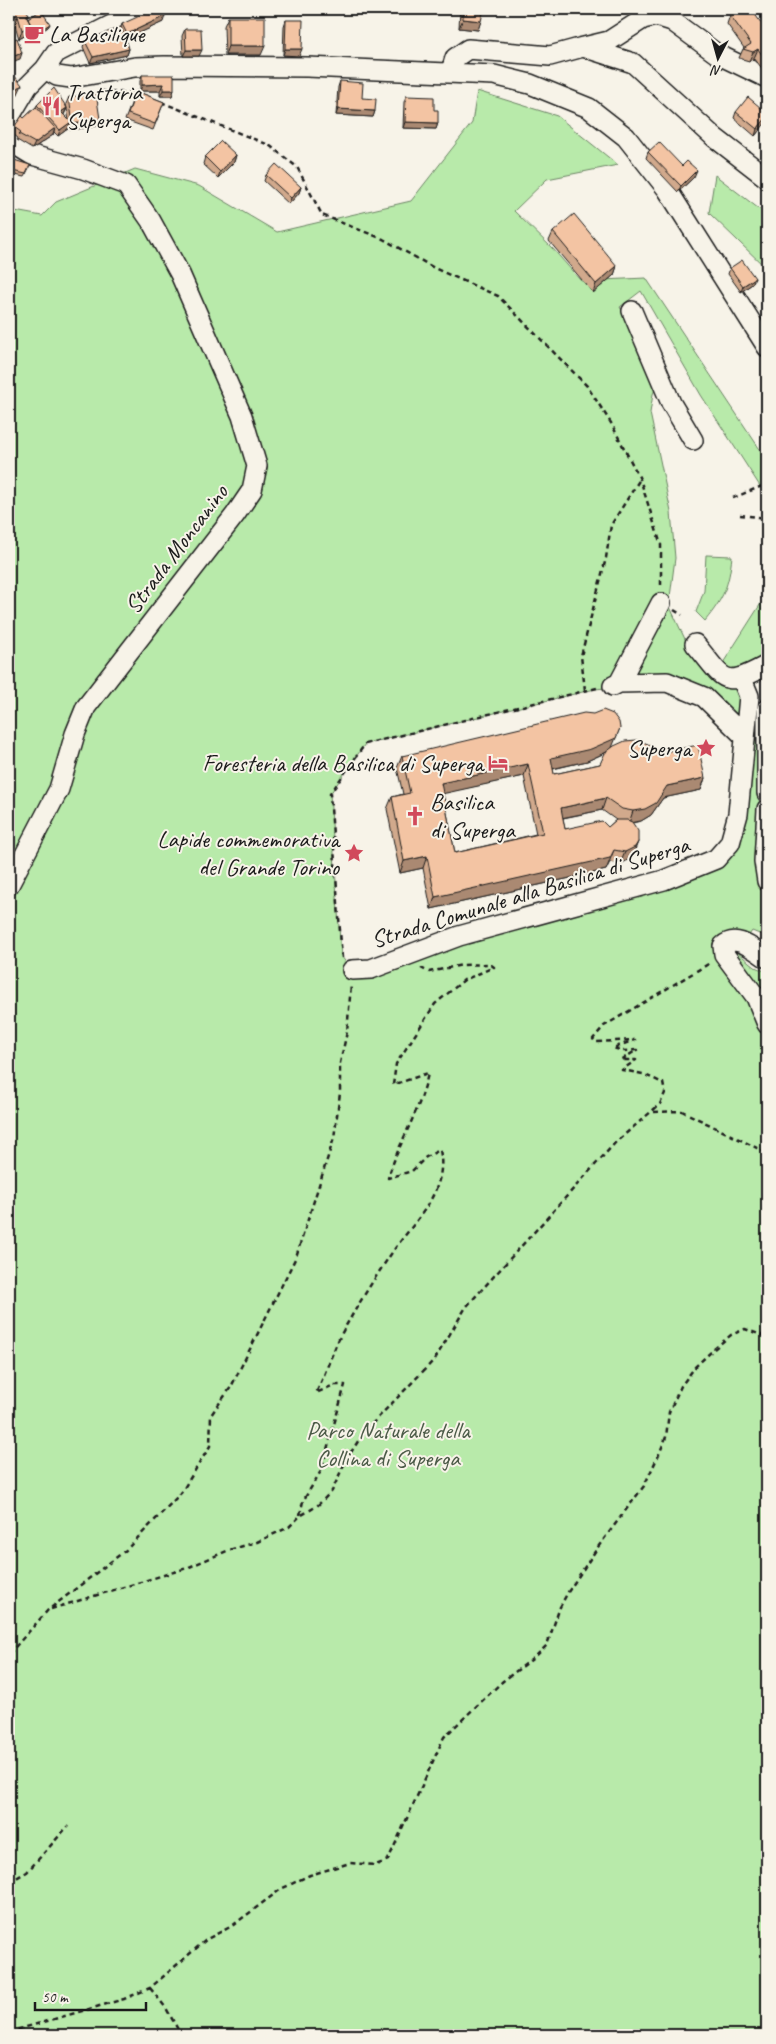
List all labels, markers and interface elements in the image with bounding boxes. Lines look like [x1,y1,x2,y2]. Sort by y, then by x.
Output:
place label: La Basilique [49,19,147,49]
cafe icon: La Basilique [23,23,45,45]
north arrow [694,32,744,82]
text: N [709,61,722,79]
place label: Trattoria Superga [66,77,144,135]
restaurant icon: Trattoria Superga [40,95,62,117]
street label: Strada Moncanino [118,477,235,620]
place label: Superga [627,733,693,763]
place icon: Superga [695,737,717,759]
place label: Foresteria della Basilica di Superga [202,748,485,778]
hotel icon: Foresteria della Basilica di Superga [487,752,509,774]
place label: Basilica di Superga [430,787,516,845]
church icon: Basilica di Superga [404,805,426,827]
place label: Lapide commemorativa del Grande Torino [157,824,341,882]
street label: Strada Comunale alla Basilica di Superga [367,829,694,955]
place icon: Lapide commemorativa del Grande Torino [343,842,365,864]
park label: Parco Naturale della Collina di Superga [306,1415,471,1473]
scale bar [35,1979,146,2011]
text: 50 m [42,1988,69,2007]

